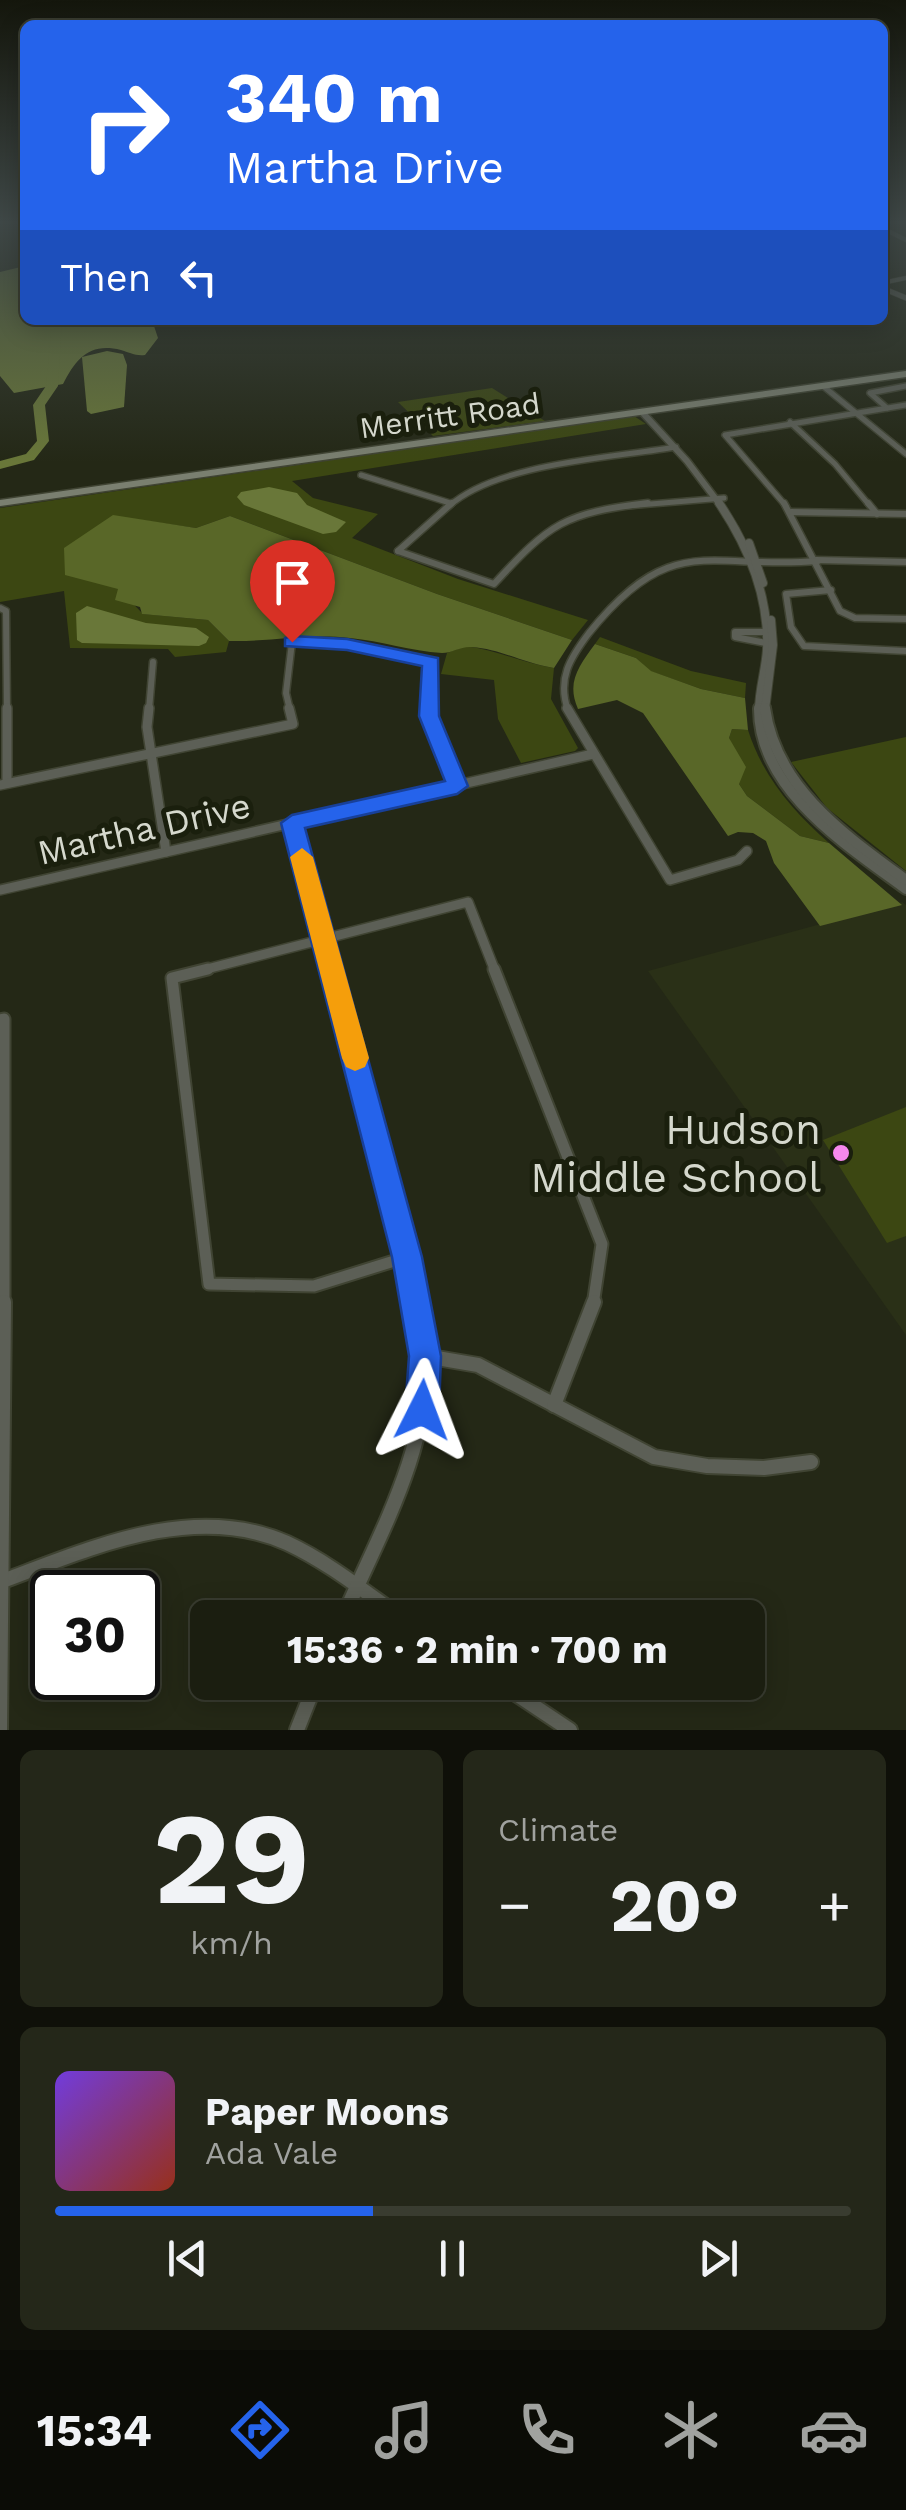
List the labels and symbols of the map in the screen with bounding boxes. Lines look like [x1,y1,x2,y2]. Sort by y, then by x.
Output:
street label: Merritt Road [357,386,542,445]
pin [250,540,335,643]
street label: Martha Drive [34,784,254,874]
place label: Hudson Middle School [530,1105,821,1202]
marker: Hudson Middle School [830,1142,852,1164]
position arrow [370,1358,474,1462]
speed limit sign: 30 [30,1570,160,1700]

